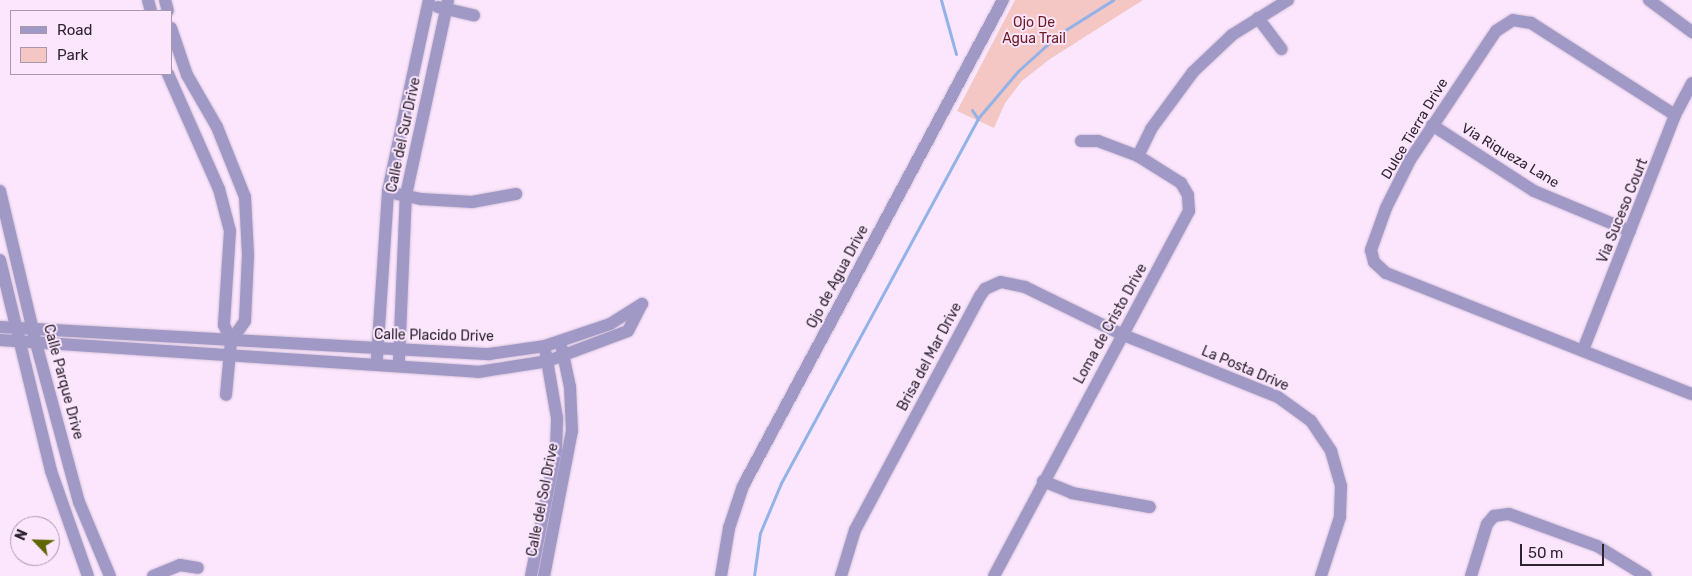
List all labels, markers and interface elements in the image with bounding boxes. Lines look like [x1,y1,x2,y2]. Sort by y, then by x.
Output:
legend [10,10,172,75]
park label: Ojo De Agua Trail [1002,15,1066,48]
text: Road [57,21,93,39]
text: Park [57,46,88,64]
street label: Dulce Tierra Drive [1378,75,1452,183]
street label: Calle del Sur Drive [384,76,424,194]
street label: Via Riqueza Lane [1458,120,1562,192]
street label: Via Suceso Court [1594,156,1652,266]
street label: Ojo de Agua Drive [804,222,872,332]
street label: Loma de Cristo Drive [1071,261,1151,387]
street label: Brisa del Mar Drive [894,300,966,414]
street label: Calle Parque Drive [40,323,86,441]
street label: Calle Placido Drive [374,327,494,345]
street label: La Posta Drive [1199,343,1291,395]
street label: Calle del Sol Drive [524,442,562,558]
north arrow [10,516,60,566]
text: N [12,527,32,543]
scale bar [1522,534,1606,566]
text: 50 m [1528,544,1563,562]

